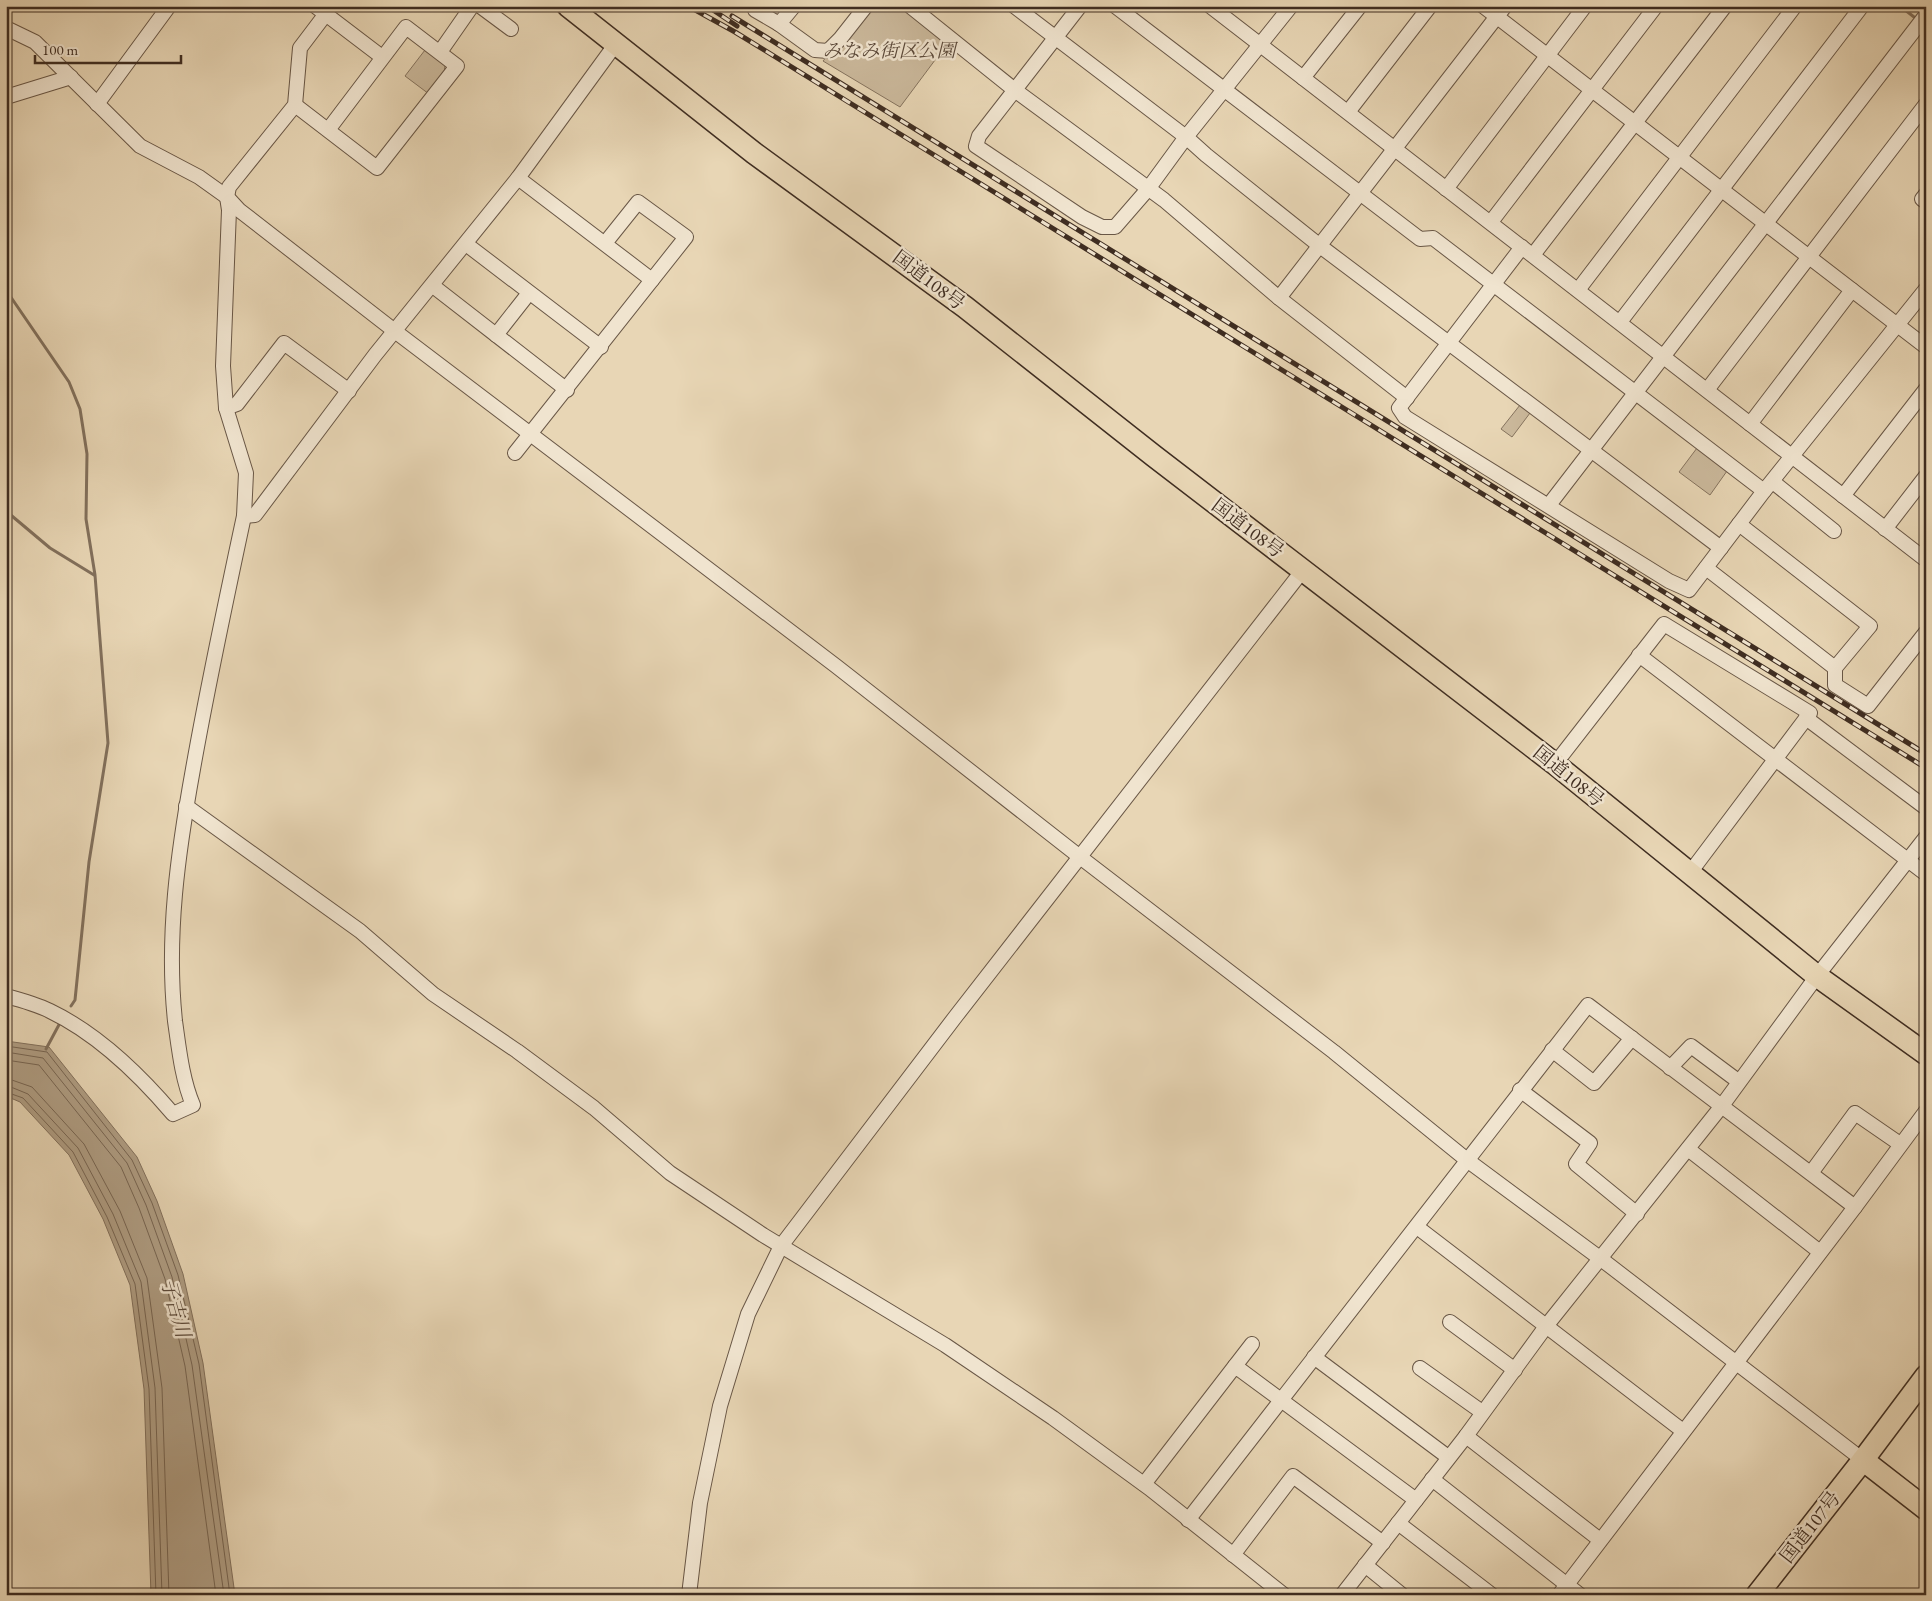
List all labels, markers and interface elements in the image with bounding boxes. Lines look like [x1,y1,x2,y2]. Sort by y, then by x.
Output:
scale bar [35,32,181,64]
park label: みなみ街区公園 [822,38,958,63]
text: 100 m [42,40,79,59]
street label: 国道108号 [888,245,970,315]
street label: 国道108号 [1207,493,1289,563]
street label: 国道108号 [1528,740,1610,812]
water label: 子吉川 [155,1276,197,1342]
street label: 国道107号 [1774,1486,1846,1568]

